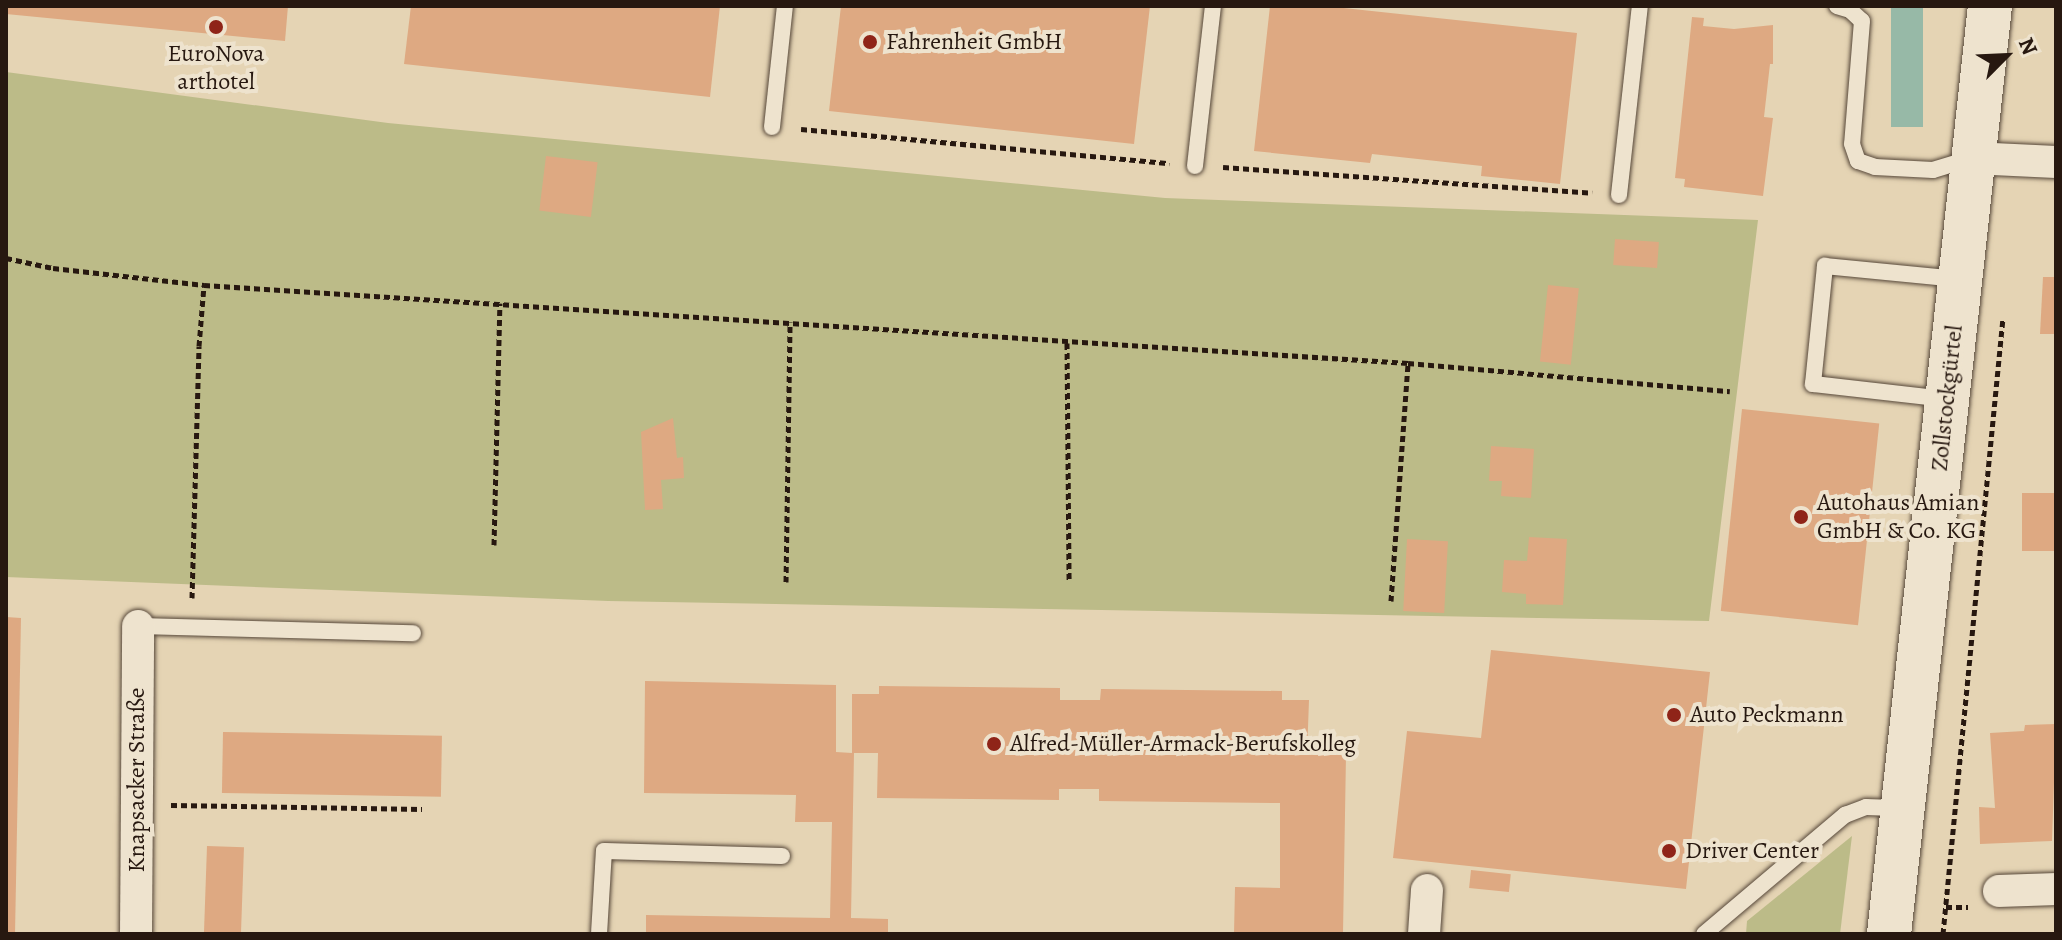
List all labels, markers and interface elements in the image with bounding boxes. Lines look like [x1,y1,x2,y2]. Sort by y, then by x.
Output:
north arrow [1966,16,2046,96]
marker: EuroNova arthotel [207,18,225,36]
place label: Fahrenheit GmbH [886,28,1062,56]
marker: Fahrenheit GmbH [861,33,879,51]
text: N [2011,33,2045,60]
place label: EuroNova arthotel [168,40,264,96]
street label: Zollstockgürtel [1925,324,1969,472]
place label: Autohaus Amian GmbH & Co. KG [1817,489,1979,545]
marker: Autohaus Amian GmbH & Co. KG [1792,508,1810,526]
street label: Knapsacker Straße [123,688,151,872]
place label: Auto Peckmann [1690,701,1844,729]
marker: Auto Peckmann [1665,706,1683,724]
place label: Alfred-Müller-Armack-Berufskolleg [1010,730,1356,758]
marker: Alfred-Müller-Armack-Berufskolleg [985,735,1003,753]
place label: Driver Center [1685,837,1819,865]
marker: Driver Center [1660,842,1678,860]

